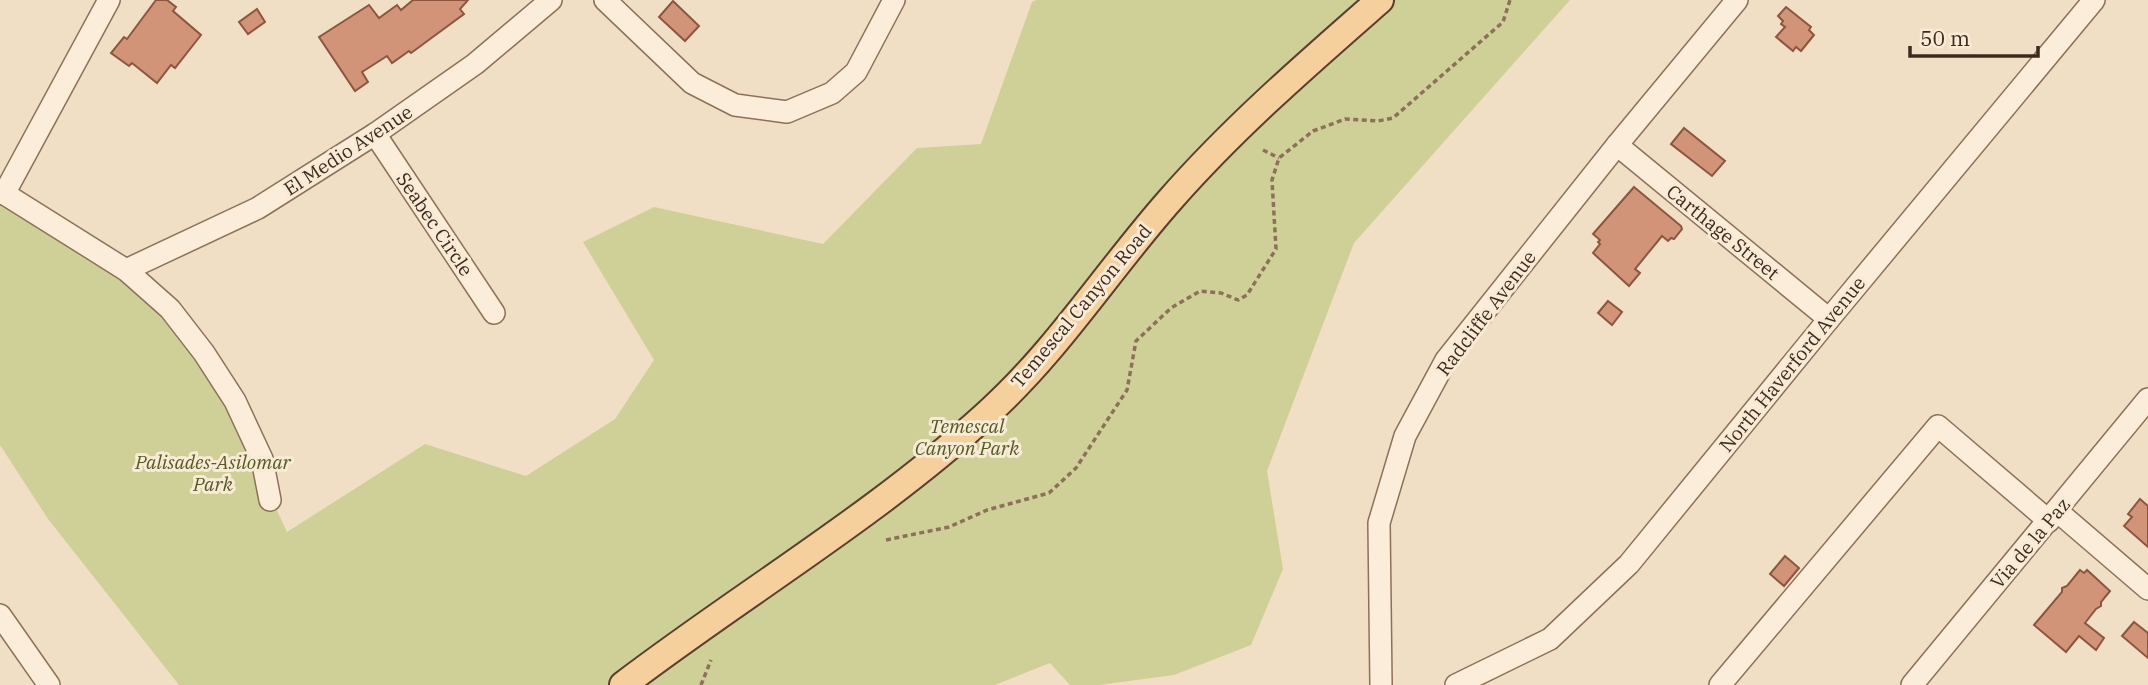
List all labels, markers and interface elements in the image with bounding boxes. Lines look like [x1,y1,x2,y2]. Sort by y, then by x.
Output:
scale bar [1910,14,2038,58]
text: 50 m [1920,24,1970,52]
street label: El Medio Avenue [279,99,417,201]
street label: Seabec Circle [391,168,479,280]
street label: Carthage Street [1662,179,1784,285]
street label: Temescal Canyon Road [1005,219,1157,393]
street label: Radcliffe Avenue [1431,246,1541,380]
street label: North Haverford Avenue [1714,271,1870,457]
park label: Temescal Canyon Park [915,414,1020,460]
park label: Palisades-Asilomar Park [134,450,292,496]
street label: Via de la Paz [1985,493,2075,593]

